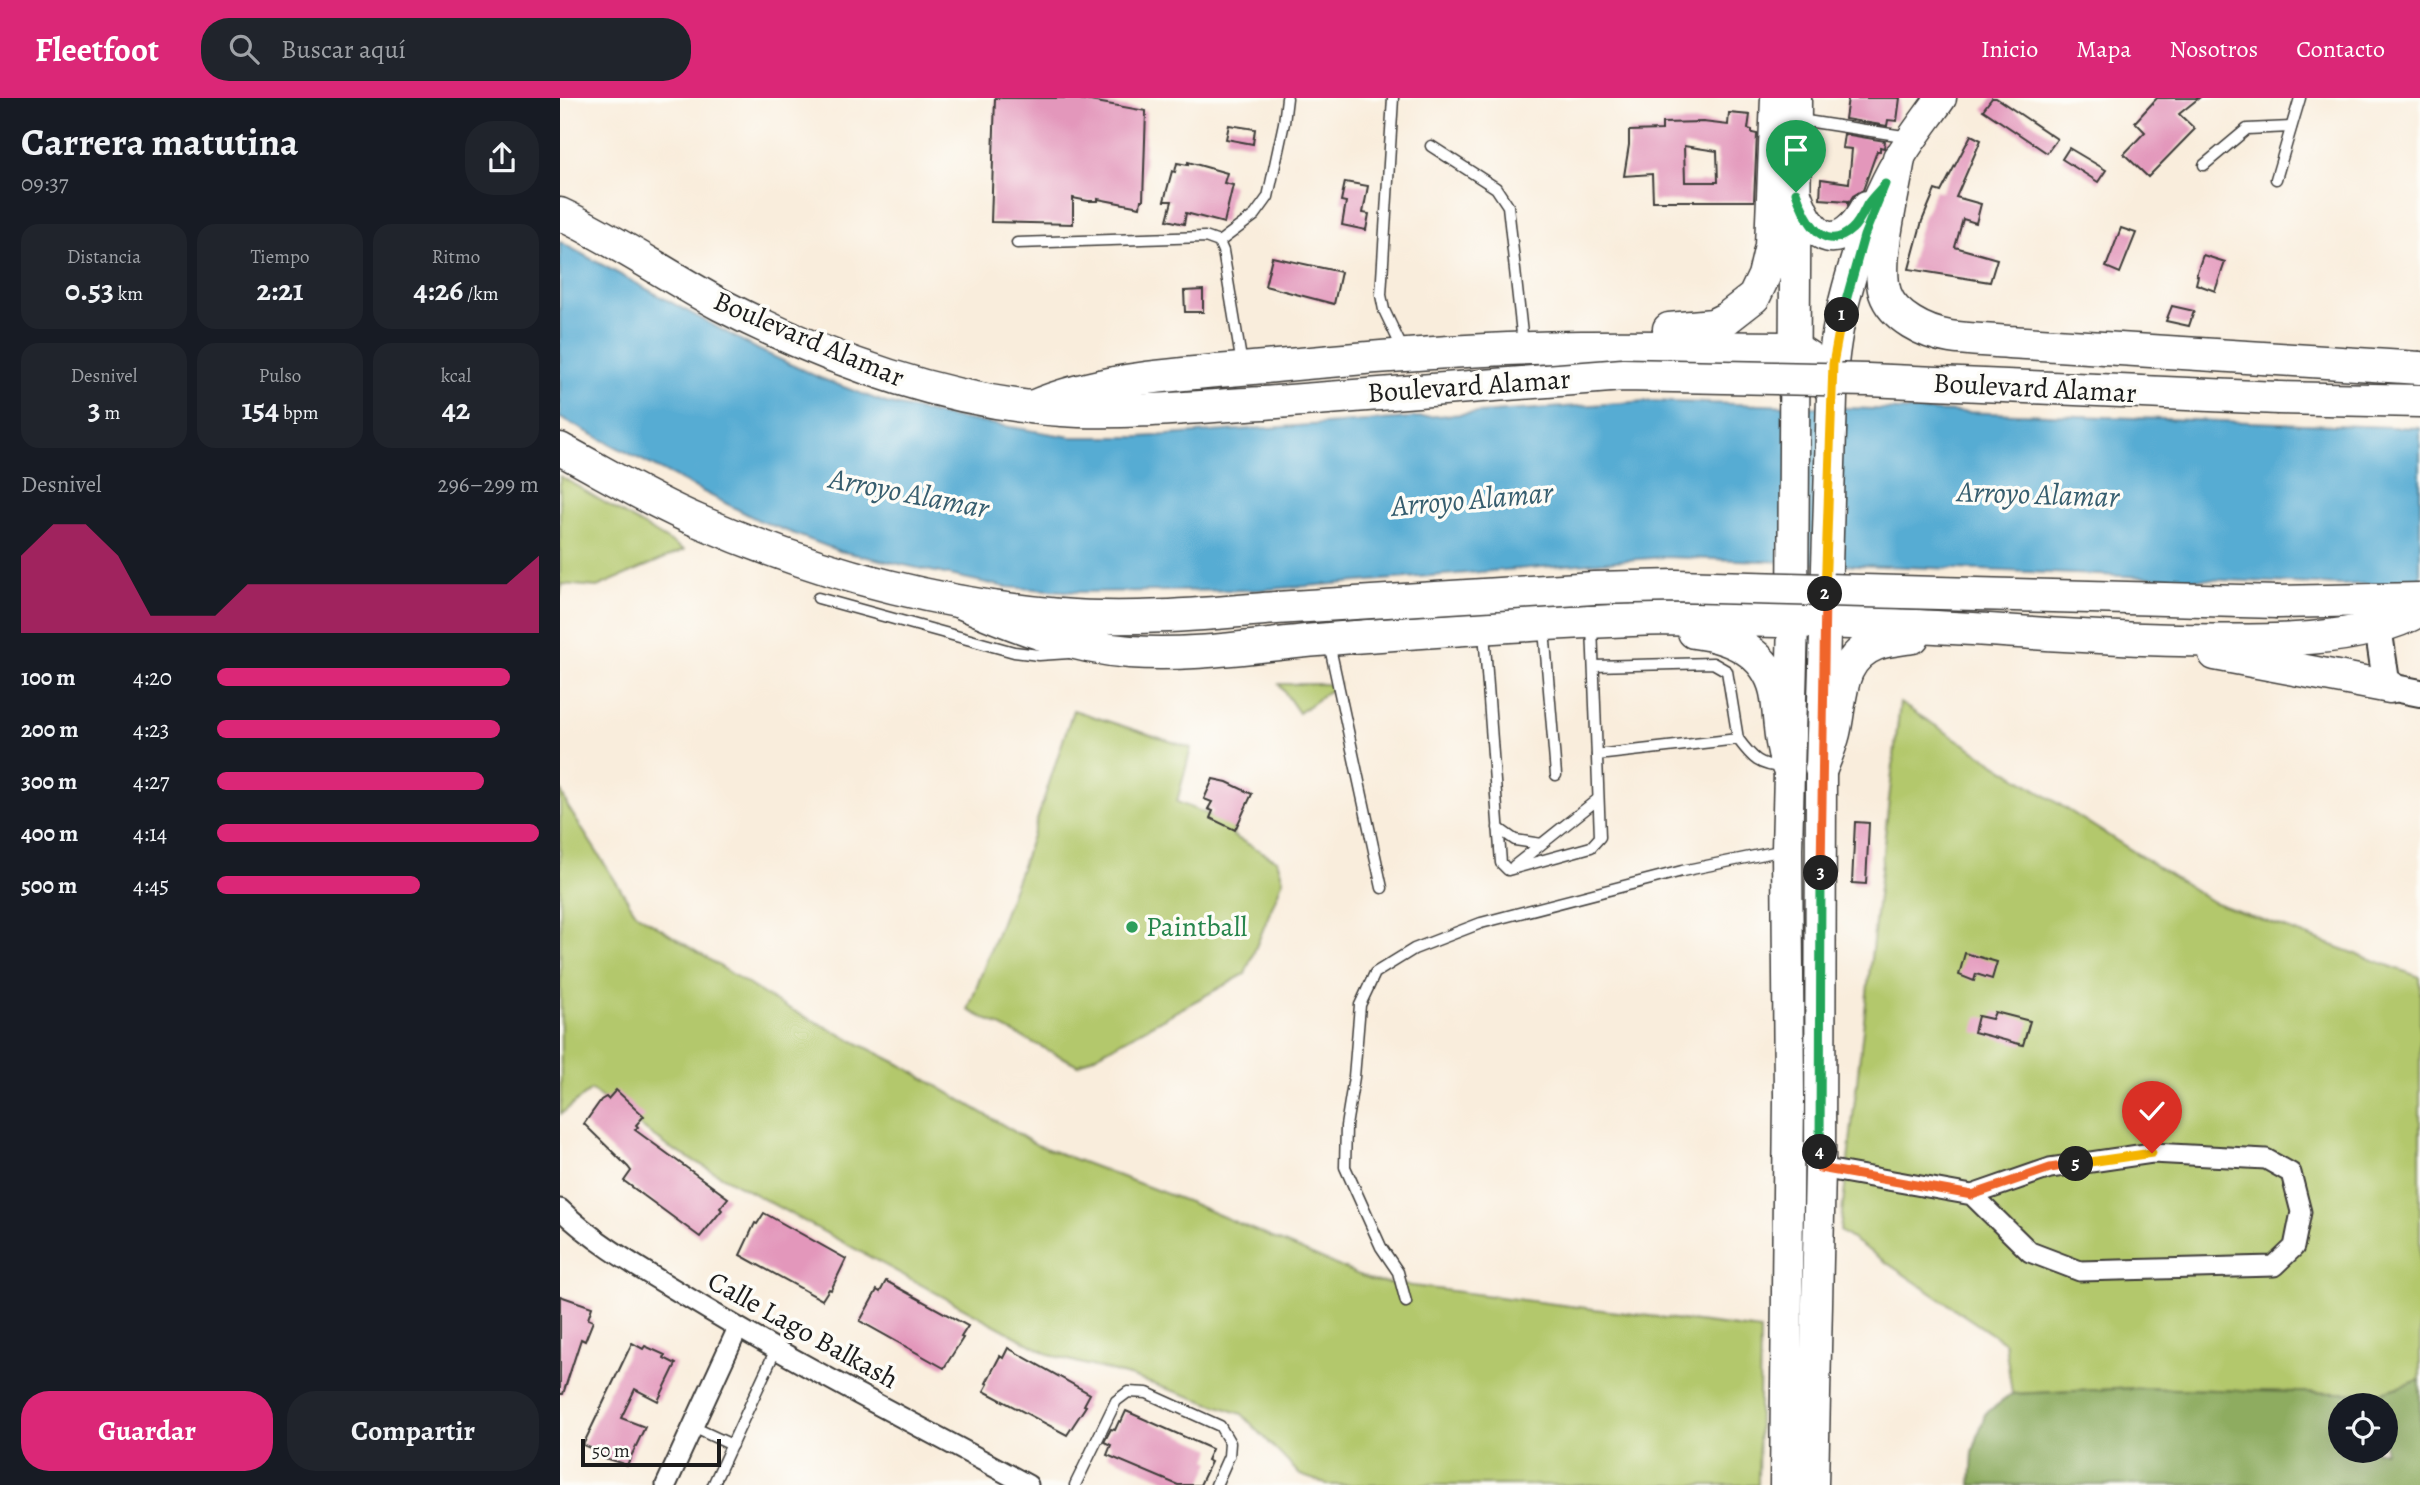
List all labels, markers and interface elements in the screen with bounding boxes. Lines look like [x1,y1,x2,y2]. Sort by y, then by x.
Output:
search box [201,18,691,81]
text: Fleetfoot [35,27,159,72]
icon: search [225,30,263,68]
text: Buscar aquí [281,32,406,67]
text: Inicio [1981,33,2038,65]
text: Mapa [2076,33,2131,65]
text: Nosotros [2169,33,2258,65]
text: Contacto [2296,33,2385,65]
text: Carrera matutina [21,116,298,168]
pin [1766,120,1826,192]
button: share [465,121,539,195]
icon: arrive [1777,131,1815,169]
text: 09:37 [21,168,68,199]
text: Distancia [67,244,141,270]
text: Tiempo [251,244,309,270]
text: Ritmo [432,244,480,270]
text: 0.53 [65,270,114,310]
text: 2:21 [257,270,303,310]
text: 4:26 [413,270,463,310]
text: km [114,281,143,307]
text: /km [463,281,499,307]
street label: Boulevard Alamar [708,282,910,396]
pin: 1 [1824,298,1860,332]
text: 1 [1838,301,1845,327]
street label: Boulevard Alamar [1366,360,1572,412]
text: Desnivel [71,363,137,389]
text: Pulso [259,363,301,389]
text: kcal [441,363,471,389]
street label: Boulevard Alamar [1932,364,2138,412]
text: 3 [88,389,101,429]
text: 154 [242,389,279,429]
text: 42 [442,389,470,429]
text: m [101,400,120,426]
text: bpm [279,400,318,426]
water label: Arroyo Alamar [824,458,994,528]
text: Desnivel [21,469,102,500]
text: 296–299 m [437,469,539,500]
water label: Arroyo Alamar [1954,471,2121,517]
water label: Arroyo Alamar [1388,472,1556,526]
pin: 2 [1808,576,1842,612]
text: 2 [1820,580,1829,606]
text: 100 m [21,662,76,693]
text: 4:20 [133,662,172,693]
text: 200 m [21,714,79,745]
text: 4:23 [133,714,169,745]
text: 300 m [21,766,77,797]
text: 4:27 [133,766,169,797]
text: 400 m [21,818,78,849]
text: 4:14 [133,818,167,849]
pin: 3 [1804,856,1838,890]
text: 3 [1816,859,1825,885]
text: 500 m [21,870,77,901]
text: 4:45 [133,870,169,901]
place label: Paintball [1146,908,1248,946]
marker: Paintball [1124,919,1140,935]
pin [2122,1081,2182,1153]
icon: check [2133,1092,2171,1130]
pin: 4 [1802,1134,1838,1170]
text: 4 [1815,1138,1824,1164]
pin: 5 [2058,1146,2094,1182]
text: 5 [2071,1150,2080,1176]
street label: Calle Lago Balkash [701,1262,905,1398]
button: Guardar [21,1391,273,1471]
button: Compartir [287,1391,539,1471]
map controls [2328,1393,2398,1463]
button: locate [2328,1393,2398,1463]
scale bar [581,1436,721,1468]
text: 50 m [592,1438,630,1464]

